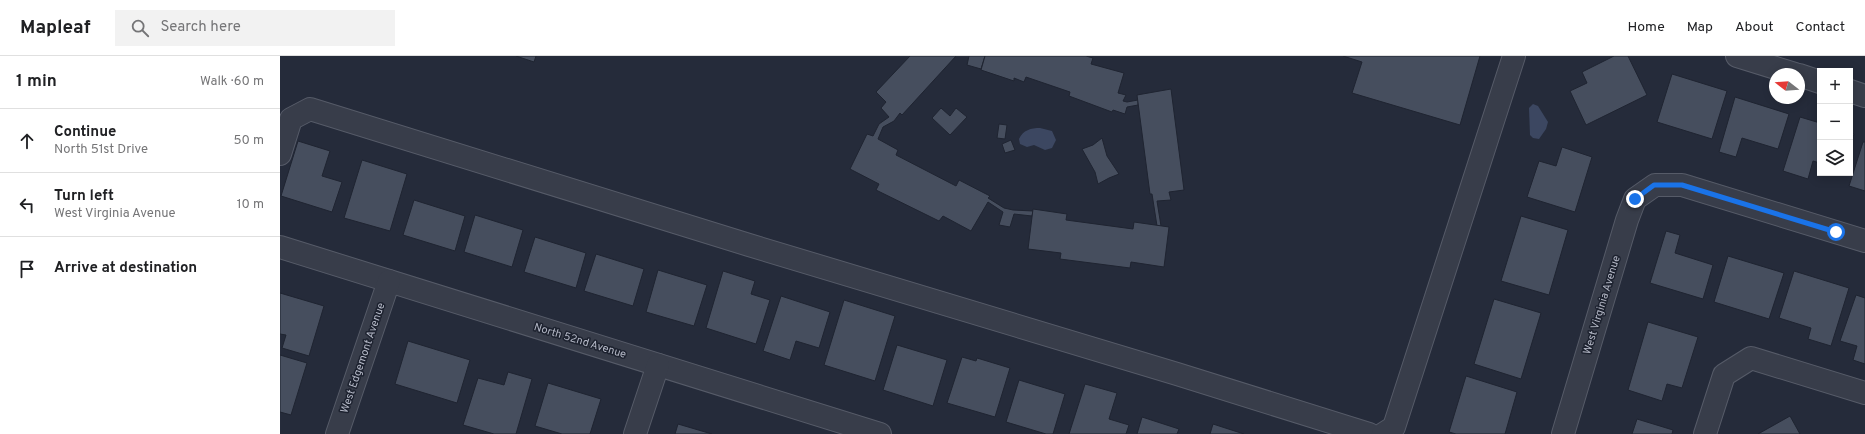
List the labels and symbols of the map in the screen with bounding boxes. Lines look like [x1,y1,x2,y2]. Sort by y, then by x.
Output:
north arrow [1769,68,1805,104]
route end [1626,190,1644,208]
route start [1827,223,1845,241]
street label: West Virginia Avenue [1580,254,1624,356]
street label: West Edgemont Avenue [338,301,389,415]
street label: North 52nd Avenue [532,320,628,362]

